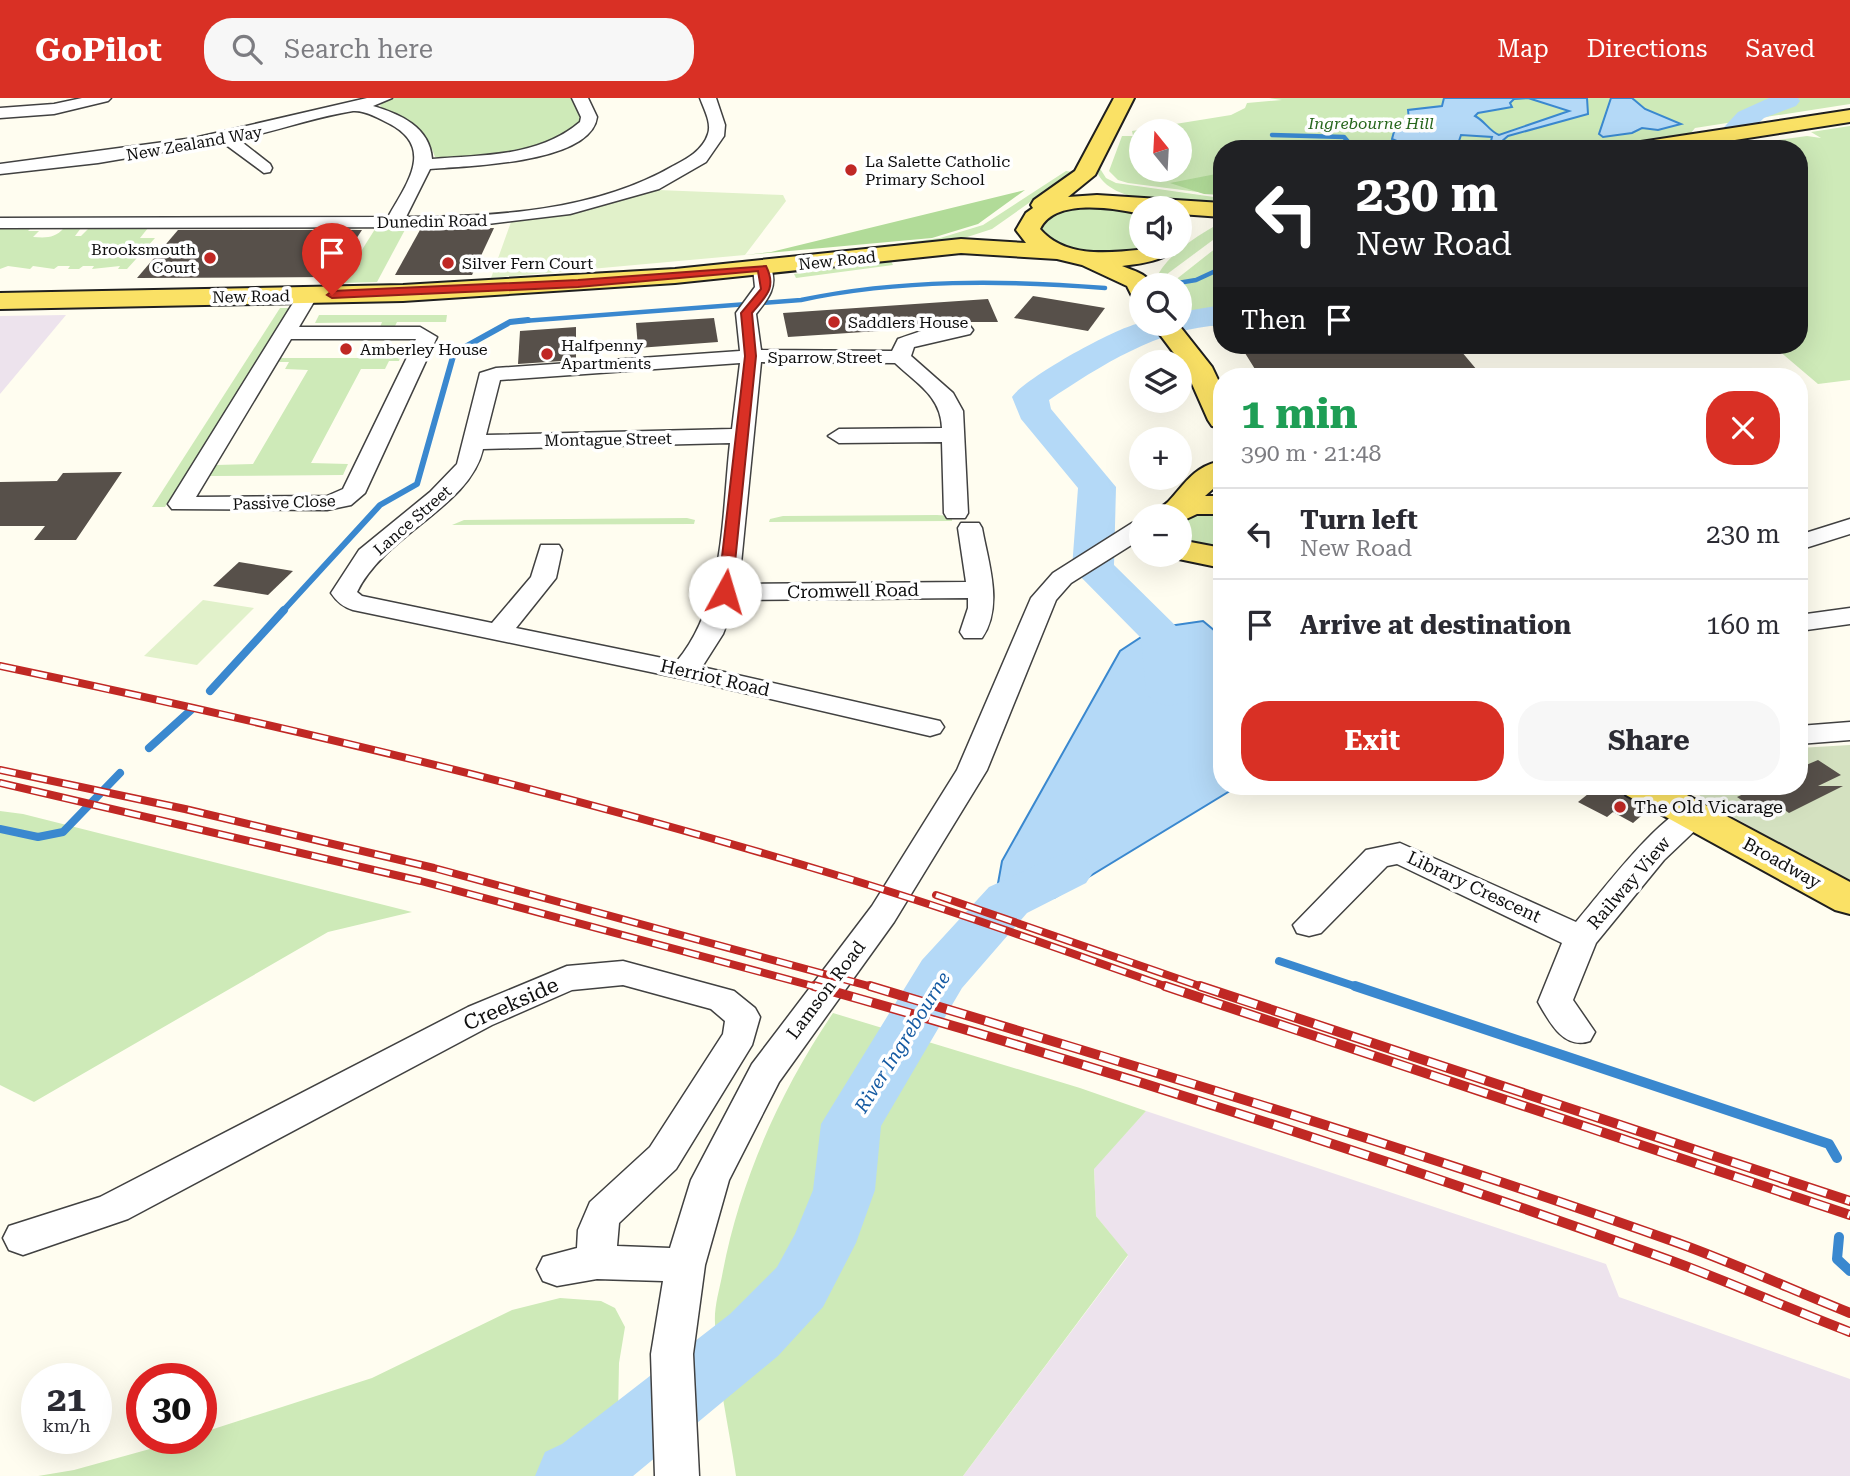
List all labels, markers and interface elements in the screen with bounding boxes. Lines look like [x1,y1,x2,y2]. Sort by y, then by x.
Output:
search box [204,18,694,81]
text: GoPilot [35,30,162,69]
icon: search [228,30,266,68]
text: Search here [284,34,433,64]
text: Map [1497,35,1549,63]
text: Directions [1587,35,1707,63]
text: Saved [1745,35,1815,63]
park label: Ingrebourne Hill [1307,114,1434,133]
north arrow [1129,119,1192,182]
map controls [1129,119,1192,567]
street label: New Zealand Way [125,122,264,165]
place label: La Salette Catholic Primary School [865,152,1010,189]
marker: La Salette Catholic Primary School [843,162,859,178]
text: 230 m [1356,166,1498,223]
icon: left [1241,168,1332,259]
button: sound [1129,196,1192,259]
street label: Dunedin Road [377,211,487,232]
pin [302,223,362,295]
text: New Road [1356,225,1512,263]
icon: arrive [313,234,351,272]
place label: Brooksmouth Court [91,240,196,277]
street label: New Road [797,247,877,274]
marker: Brooksmouth Court [202,250,218,266]
place label: Silver Fern Court [462,254,593,273]
marker: Silver Fern Court [440,255,456,271]
button: search [1129,273,1192,336]
street label: New Road [212,286,290,307]
icon: arrive [1320,301,1358,339]
text: Then [1241,305,1306,335]
place label: Saddlers House [848,313,969,332]
marker: Saddlers House [826,314,842,330]
place label: Halfpenny Apartments [561,336,652,373]
place label: Amberley House [360,340,488,359]
marker: Amberley House [338,341,354,357]
marker: Halfpenny Apartments [539,346,555,362]
street label: Sparrow Street [768,348,882,367]
button: layers [1129,350,1192,413]
text: 1 min [1241,389,1358,438]
button: close [1706,391,1780,465]
button: + [1129,427,1192,490]
street label: Montague Street [544,429,672,450]
text: 390 m · 21:48 [1241,440,1381,467]
street label: Lance Street [370,481,455,559]
street label: Passive Close [232,491,336,514]
button: − [1129,504,1192,567]
text: Turn left [1300,505,1418,535]
icon: left [1241,515,1279,553]
text: 230 m [1706,519,1780,549]
text: New Road [1300,535,1412,562]
position arrow [688,555,762,629]
street label: Cromwell Road [787,579,919,602]
icon: arrive [1241,606,1279,644]
text: Arrive at destination [1300,610,1571,640]
text: 160 m [1706,610,1780,640]
street label: Herriot Road [658,655,772,700]
button: Exit [1241,701,1504,781]
button: Share [1518,701,1780,781]
place label: The Old Vicarage [1634,796,1783,817]
marker: The Old Vicarage [1612,799,1628,815]
street label: Railway View [1583,832,1674,933]
street label: Broadway [1740,833,1825,893]
street label: Library Crescent [1404,846,1545,927]
street label: Lamson Road [782,936,870,1043]
water label: River Ingrebourne [849,967,955,1118]
street label: Creekside [460,972,562,1036]
speed limit sign: 30 [126,1363,217,1454]
text: 21 [47,1379,86,1420]
text: km/h [42,1415,91,1436]

